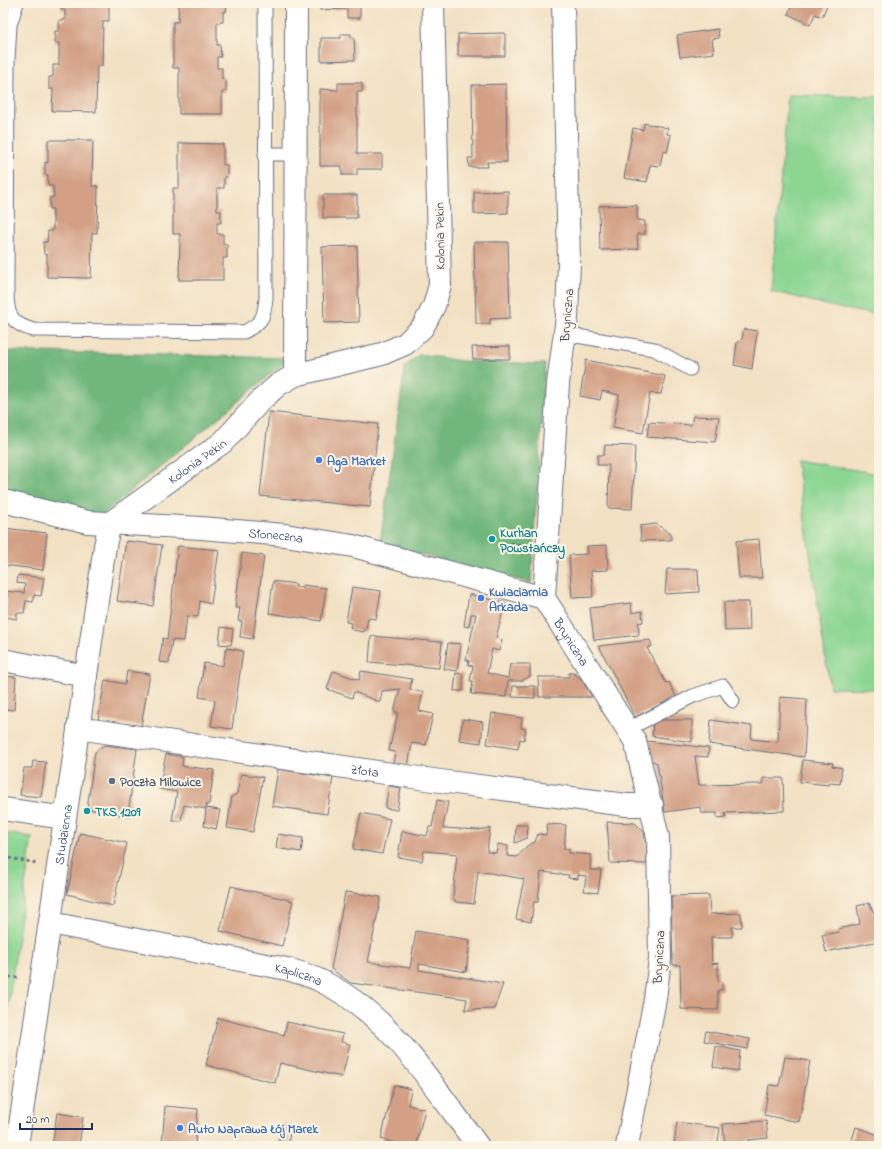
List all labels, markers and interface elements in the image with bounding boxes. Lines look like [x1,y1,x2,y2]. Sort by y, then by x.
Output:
street label: Kolonia Pekin [430,202,451,270]
street label: Bryniczna [556,288,580,344]
street label: Kolonia Pekin [165,434,231,489]
place label: Aga Market [327,452,387,473]
marker: Aga Market [314,455,324,465]
street label: Słoneczna [248,524,305,549]
place label: Kurhan Powstańczy [500,524,565,560]
marker: Kurhan Powstańczy [487,534,497,544]
place label: Kwiaciarnia Arkada [489,583,548,617]
marker: Kwiaciarnia Arkada [476,593,486,603]
street label: Bryniczna [548,614,593,670]
street label: Złota [349,760,380,783]
place label: Poczta Milowice [120,773,202,792]
marker: Poczta Milowice [107,776,117,786]
street label: Studzienna [50,803,78,866]
place label: TKS 1209 [95,803,142,822]
marker: TKS 1209 [82,806,92,816]
street label: Bryniczna [649,930,671,985]
street label: Kapliczna [273,959,326,991]
scale bar [20,1105,92,1131]
text: 20 m [26,1111,49,1129]
place label: Auto Naprawa Łój Marek [188,1120,318,1139]
marker: Auto Naprawa Łój Marek [175,1123,185,1133]

